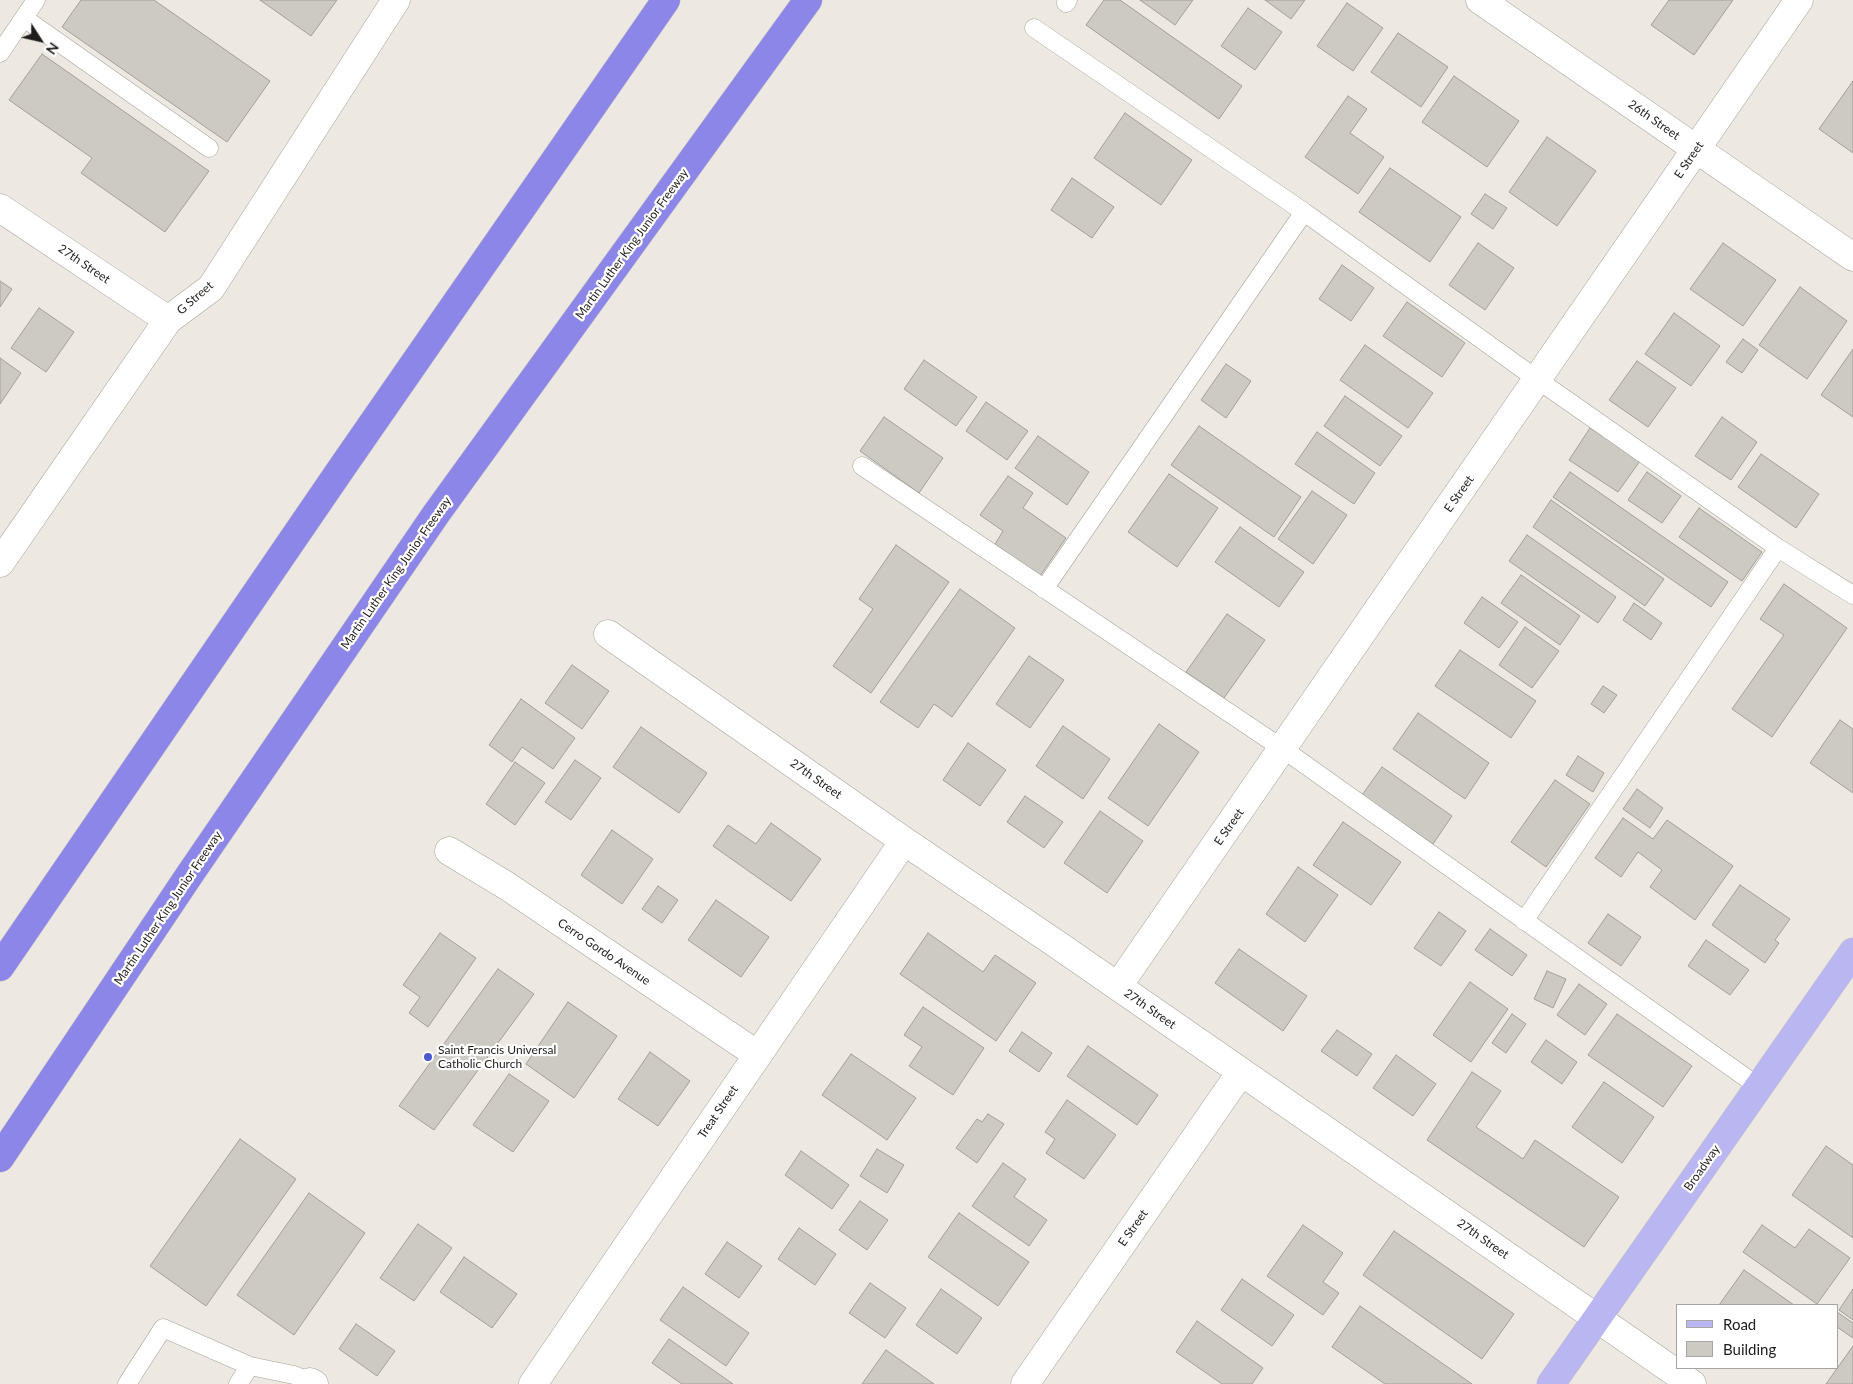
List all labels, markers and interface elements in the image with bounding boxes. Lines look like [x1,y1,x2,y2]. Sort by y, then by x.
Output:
north arrow [15,15,65,65]
text: N [43,40,63,58]
street label: 26th Street [1625,97,1683,143]
street label: E Street [1671,139,1707,181]
street label: Martin Luther King Junior Freeway [573,166,691,322]
street label: 27th Street [55,241,113,287]
street label: G Street [174,278,216,318]
street label: E Street [1441,473,1477,515]
street label: Martin Luther King Junior Freeway [338,494,454,652]
street label: 27th Street [787,756,845,802]
street label: E Street [1211,806,1247,848]
street label: Martin Luther King Junior Freeway [111,828,225,988]
street label: Cerro Gordo Avenue [555,916,653,988]
street label: 27th Street [1121,986,1179,1032]
place label: Saint Francis Universal Catholic Church [438,1043,556,1071]
marker: Saint Francis Universal Catholic Church [422,1051,434,1063]
street label: Treat Street [695,1083,741,1141]
street label: Broadway [1681,1142,1723,1194]
street label: E Street [1115,1207,1151,1249]
street label: 27th Street [1454,1216,1512,1262]
legend [1676,1304,1838,1369]
text: Road [1723,1315,1756,1333]
text: Building [1723,1340,1776,1358]

